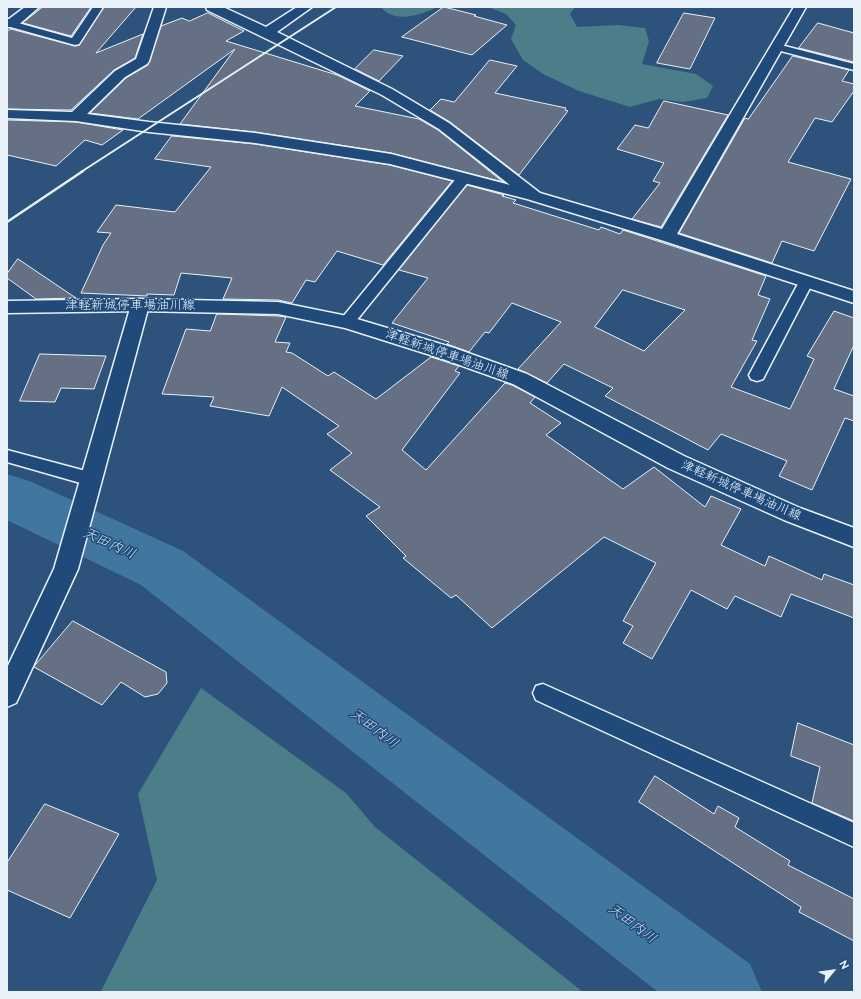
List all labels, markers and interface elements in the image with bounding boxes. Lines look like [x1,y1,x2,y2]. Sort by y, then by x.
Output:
street label: 津軽新城停車場油川線 [65,298,195,314]
street label: 津軽新城停車場油川線 [383,326,511,384]
street label: 津軽新城停車場油川線 [678,457,804,525]
water label: 天田内川 [80,525,138,563]
water label: 天田内川 [347,705,401,753]
water label: 天田内川 [605,900,659,948]
north arrow [813,951,853,991]
text: N [836,958,852,972]

